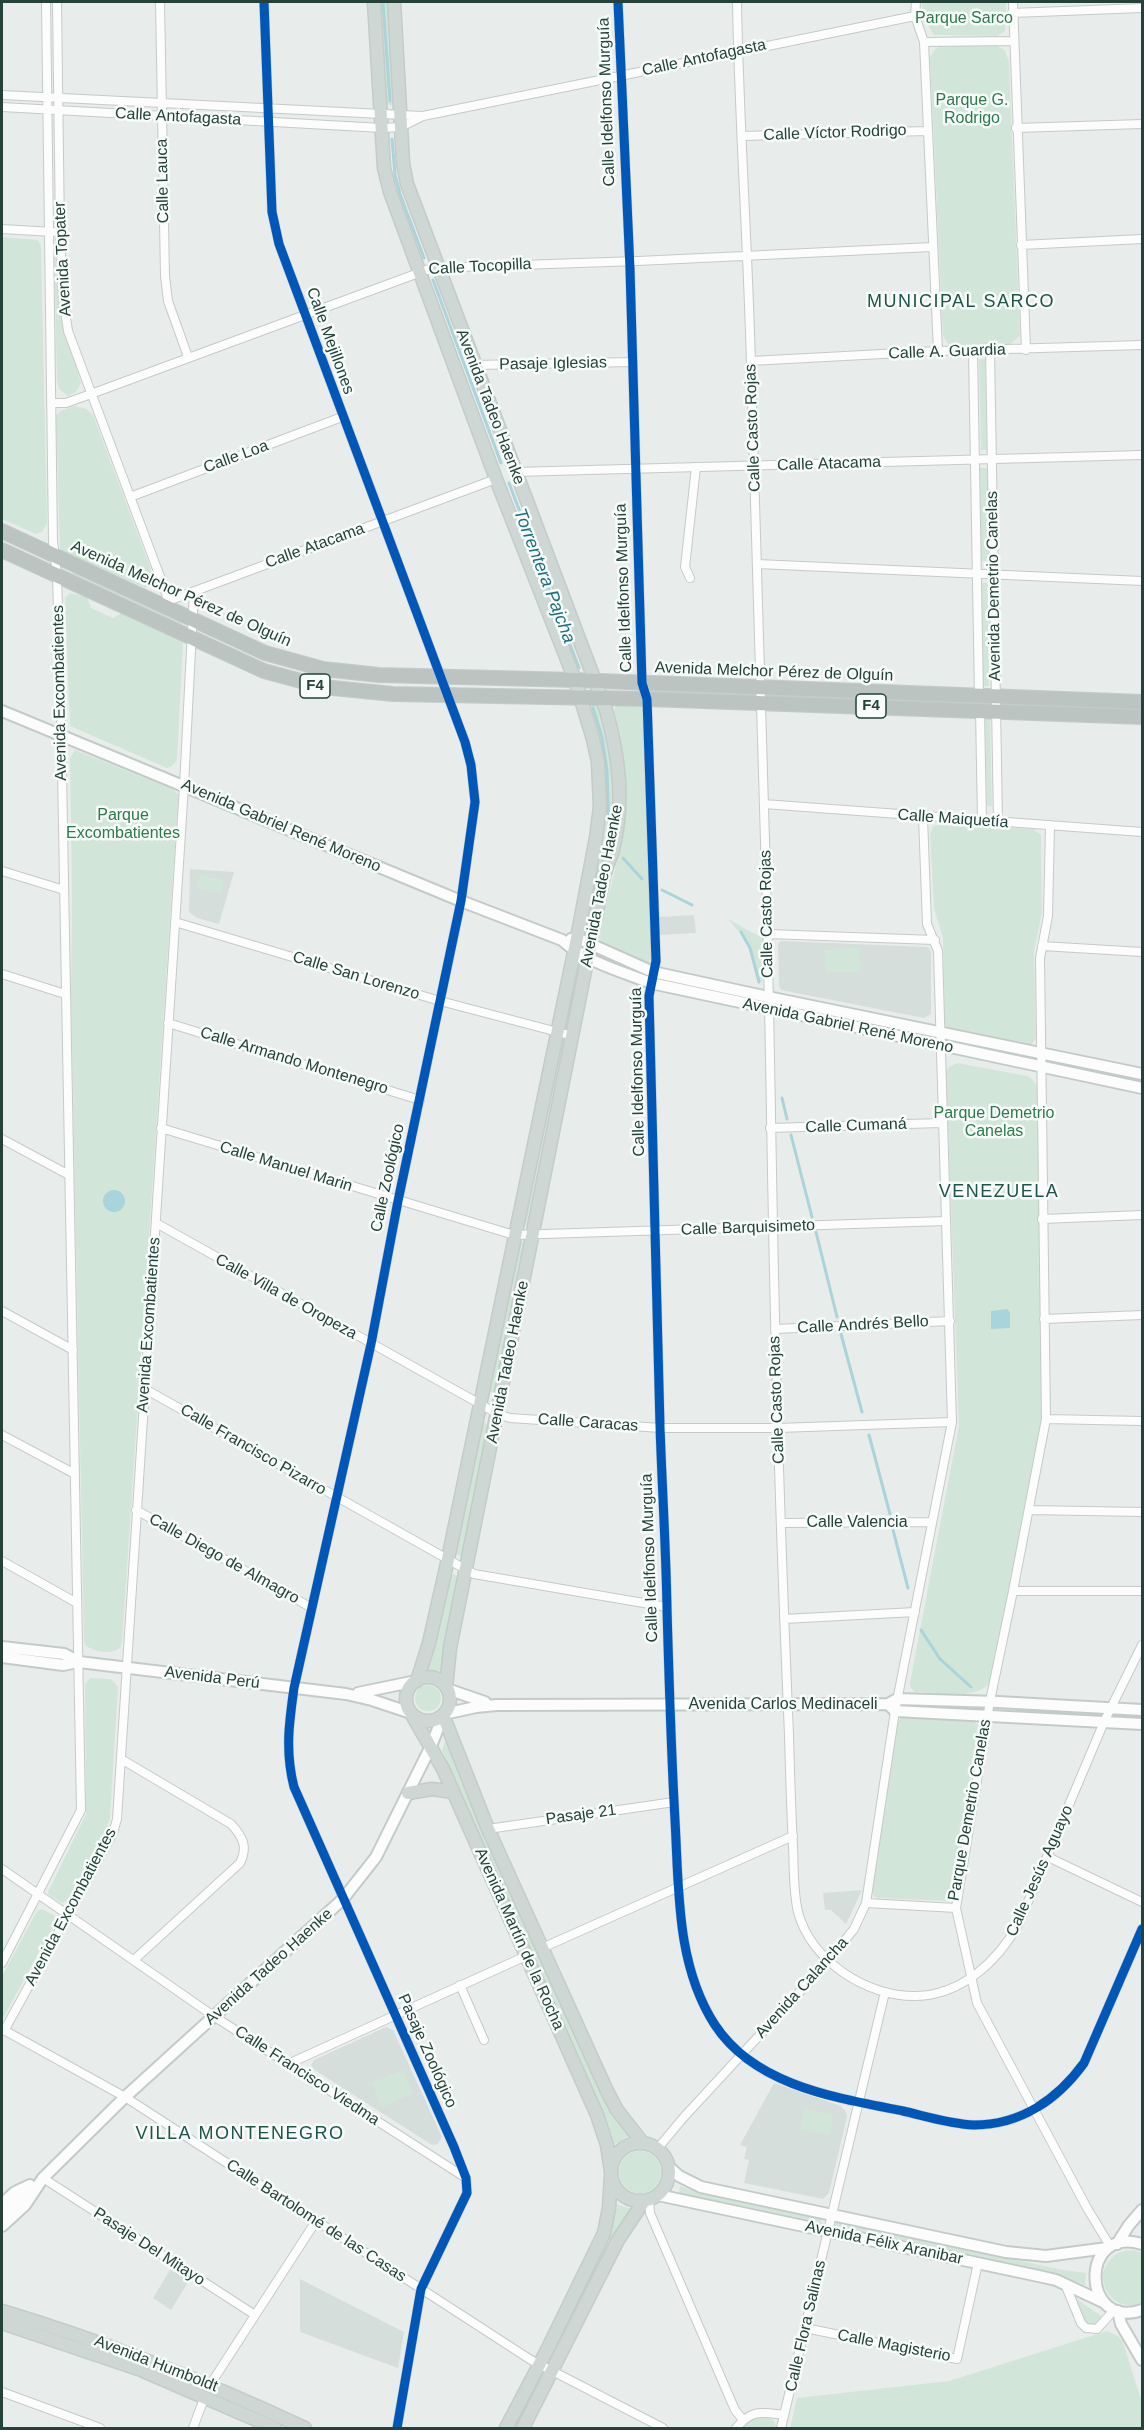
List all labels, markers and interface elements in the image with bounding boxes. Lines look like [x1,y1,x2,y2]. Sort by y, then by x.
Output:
park label: Parque Sarco [915,9,1013,29]
street label: Calle Idelfonso Murguía [594,17,620,187]
street label: Calle Antofagasta [640,35,768,81]
park label: Parque G. Rodrigo [936,91,1008,129]
street label: Calle Antofagasta [114,104,242,130]
street label: Calle Víctor Rodrigo [763,121,907,145]
street label: Calle Lauca [153,139,173,223]
street label: Avenida Topater [50,201,76,317]
street label: Calle Tocopilla [428,255,532,279]
street label: Calle Mejillones [302,285,358,397]
district label: MUNICIPAL SARCO [867,291,1055,313]
street label: Avenida Tadeo Haenke [451,326,529,488]
street label: Calle A. Guardia [888,340,1006,364]
street label: Pasaje Iglesias [499,353,607,375]
street label: Calle Casto Rojas [741,364,765,492]
street label: Calle Loa [201,436,271,478]
street label: Calle Atacama [777,453,881,475]
street label: Avenida Demetrio Canelas [983,491,1005,681]
street label: Calle Idelfonso Murguía [611,503,637,673]
water label: Torrentera Pajcha [508,506,580,646]
street label: Calle Atacama [263,519,367,573]
street label: Avenida Melchor Pérez de Olguín [68,537,294,651]
street label: Avenida Excombatientes [49,605,71,781]
street label: Avenida Melchor Pérez de Olguín [654,658,894,686]
road number: F4 [300,674,330,698]
road number: F4 [856,694,886,718]
street label: Avenida Gabriel René Moreno [178,775,384,877]
street label: Avenida Tadeo Haenke [577,803,627,969]
park label: Parque Excombatientes [66,806,180,844]
street label: Calle Maiquetía [897,806,1009,832]
street label: Calle Casto Rojas [756,850,778,978]
street label: Calle San Lorenzo [290,948,422,1004]
street label: Calle Idelfonso Murguía [627,987,649,1157]
street label: Avenida Gabriel René Moreno [741,994,955,1058]
street label: Calle Armando Montenegro [198,1023,390,1099]
park label: Parque Demetrio Canelas [934,1104,1054,1142]
street label: Calle Cumaná [805,1115,907,1137]
street label: Calle Zoológico [367,1122,409,1234]
street label: Calle Manuel Marin [217,1138,355,1196]
district label: VENEZUELA [939,1181,1059,1203]
street label: Calle Barquisimeto [681,1216,815,1240]
street label: Avenida Excombatientes [133,1237,165,1413]
street label: Calle Villa de Oropeza [212,1250,360,1344]
street label: Avenida Tadeo Haenke [483,1279,533,1445]
street label: Calle Andrés Bello [797,1312,929,1338]
street label: Calle Casto Rojas [765,1336,789,1464]
street label: Calle Francisco Pizarro [177,1400,329,1500]
street label: Calle Caracas [537,1410,639,1436]
street label: Calle Idelfonso Murguía [637,1473,663,1643]
street label: Calle Diego de Almagro [145,1510,303,1608]
street label: Calle Valencia [806,1513,908,1533]
street label: Avenida Perú [163,1663,261,1693]
street label: Avenida Carlos Medinaceli [688,1695,878,1715]
street label: Parque Demetrio Canelas [945,1718,995,1902]
street label: Pasaje 21 [544,1801,618,1829]
street label: Calle Jesús Aguayo [1002,1803,1078,1939]
street label: Avenida Excombatientes [21,1825,121,1989]
street label: Avenida Martín de la Rocha [470,1845,568,2033]
street label: Avenida Tadeo Haenke [201,1905,337,2029]
street label: Avenida Calancha [752,1933,852,2043]
street label: Pasaje Zoológico [393,1991,461,2111]
street label: Calle Francisco Viedma [231,2022,383,2130]
district label: VILLA MONTENEGRO [135,2123,345,2145]
street label: Calle Bartolomé de las Casas [222,2156,410,2286]
street label: Pasaje Del Mitayo [90,2204,208,2290]
street label: Avenida Félix Aranibar [803,2217,965,2269]
street label: Calle Flora Salinas [782,2258,830,2394]
street label: Calle Magisterio [836,2326,952,2366]
street label: Avenida Humboldt [92,2332,220,2396]

